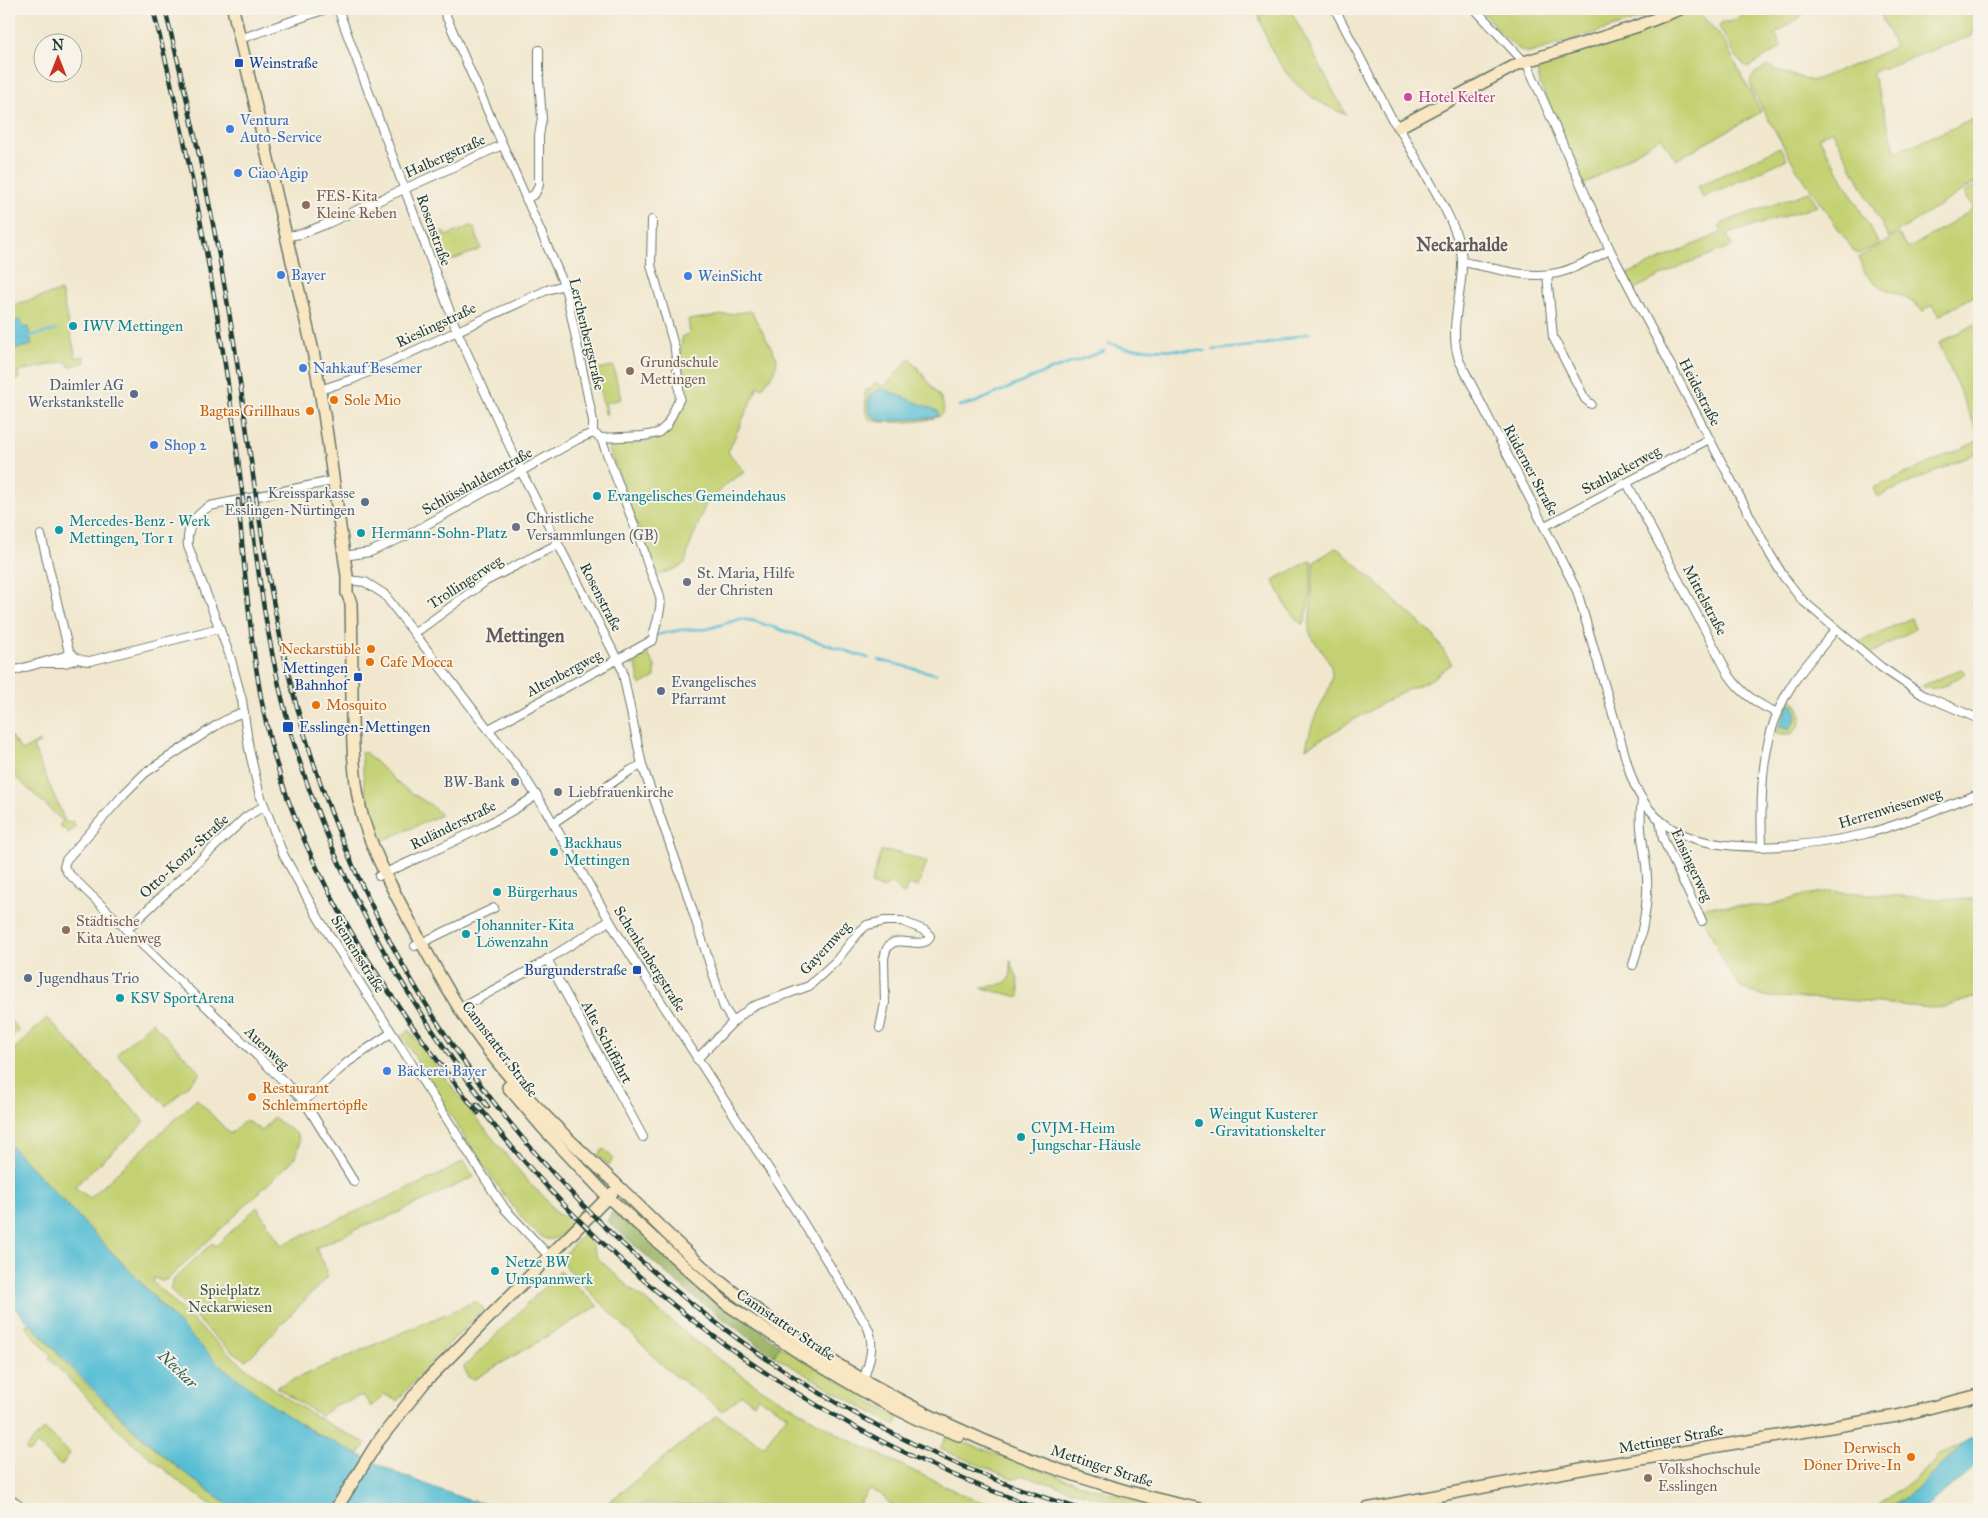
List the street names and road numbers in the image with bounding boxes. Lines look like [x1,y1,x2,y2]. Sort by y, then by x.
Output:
street label: Halbergstraße [402,130,488,182]
street label: Rosenstraße [413,192,455,268]
street label: Lerchenbergstraße [565,276,609,392]
street label: Rieslingstraße [393,299,479,351]
street label: Heidestraße [1675,355,1725,429]
street label: Rüderner Straße [1499,421,1563,519]
street label: Stahlackerweg [1578,441,1665,498]
street label: Schlüsshaldenstraße [419,443,535,519]
street label: Trollingerweg [424,551,507,613]
street label: Rosenstraße [576,560,626,634]
street label: Mittelstraße [1679,562,1731,638]
street label: Altenbergweg [522,645,606,701]
street label: Herrenwiesenweg [1836,783,1945,832]
street label: Ruländerstraße [407,797,499,853]
street label: Otto-Konz-Straße [136,810,232,902]
street label: Ensingerweg [1667,826,1717,905]
street label: Schenkenbergstraße [610,903,690,1015]
street label: Siemensstraße [327,912,389,996]
street label: Gayernweg [796,917,855,979]
street label: Cannstatter Straße [458,997,542,1101]
street label: Alte Schiffahrt [577,997,637,1087]
street label: Auenweg [240,1022,294,1074]
street label: Cannstatter Straße [733,1285,839,1365]
street label: Mettinger Straße [1617,1421,1725,1457]
street label: Mettinger Straße [1049,1441,1155,1491]

